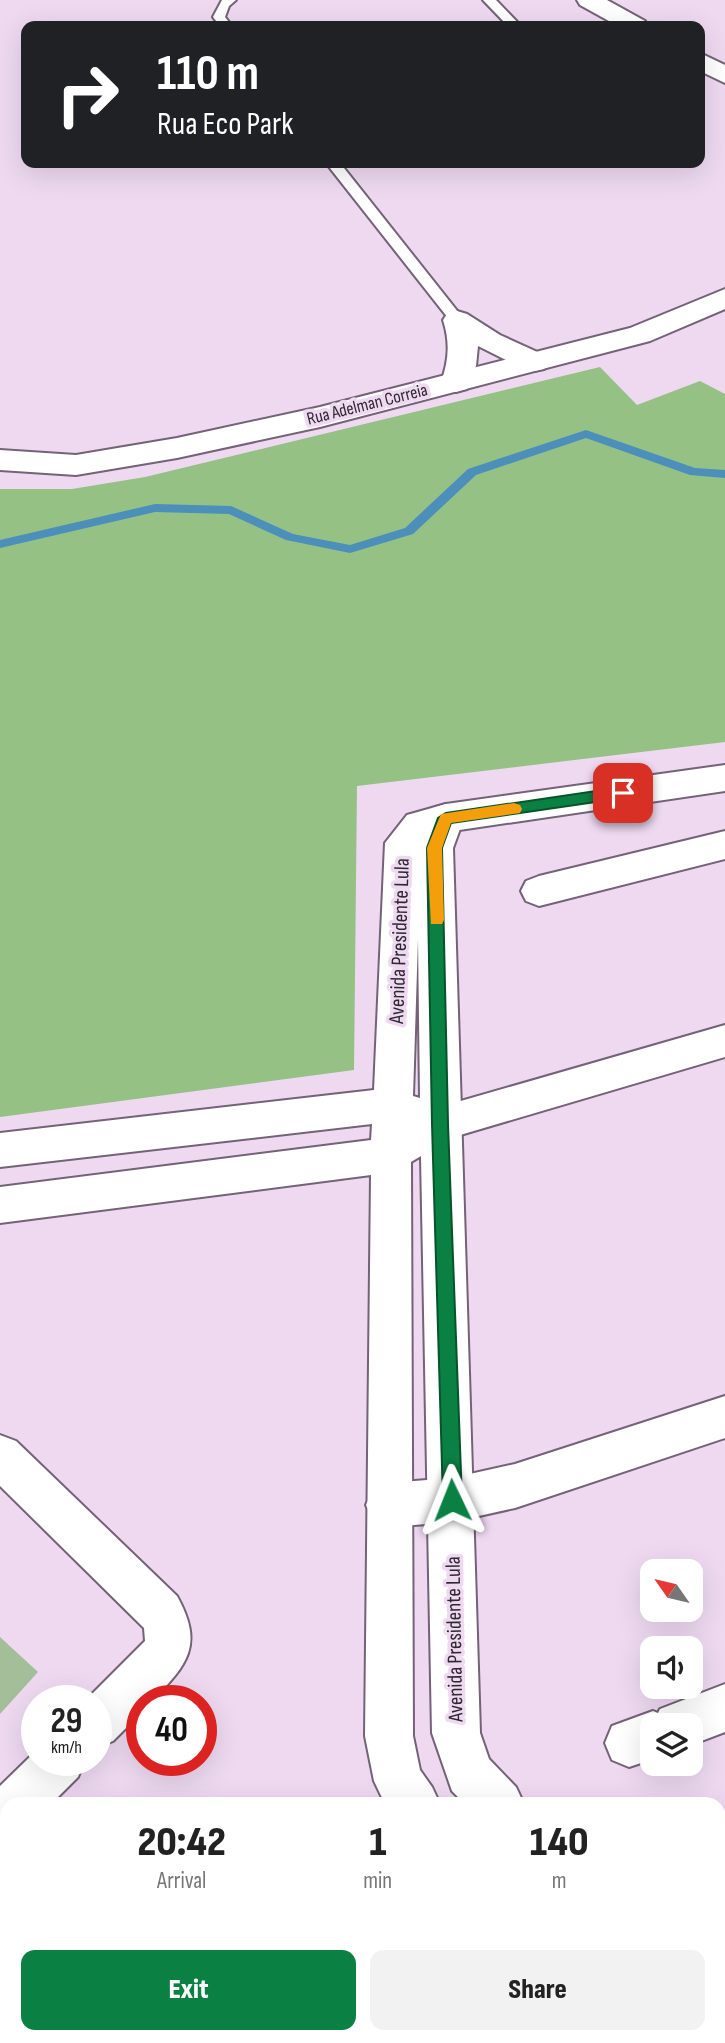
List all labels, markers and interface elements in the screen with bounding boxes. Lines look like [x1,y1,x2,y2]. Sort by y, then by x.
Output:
text: 110 m [157,45,259,104]
icon: right [42,49,133,140]
text: Rua Eco Park [157,105,293,144]
street label: Rua Adelman Correia [305,379,430,430]
pin [593,763,653,823]
icon: arrive [604,774,642,812]
street label: Avenida Presidente Lula [384,858,415,1025]
position arrow [415,1463,489,1537]
street label: Avenida Presidente Lula [441,1556,468,1723]
north arrow [640,1559,704,1622]
map controls [640,1559,703,1776]
button: sound [640,1636,703,1699]
speed limit sign: 40 [126,1685,217,1776]
text: 29 [51,1700,82,1743]
button: layers [640,1713,703,1776]
text: km/h [51,1737,82,1758]
text: 20:42 [138,1817,226,1868]
text: 1 [369,1817,386,1868]
text: 140 [530,1817,588,1868]
text: Arrival [157,1867,206,1895]
text: min [363,1867,392,1895]
text: m [552,1867,566,1895]
button: Exit [21,1950,356,2030]
button: Share [370,1950,705,2030]

